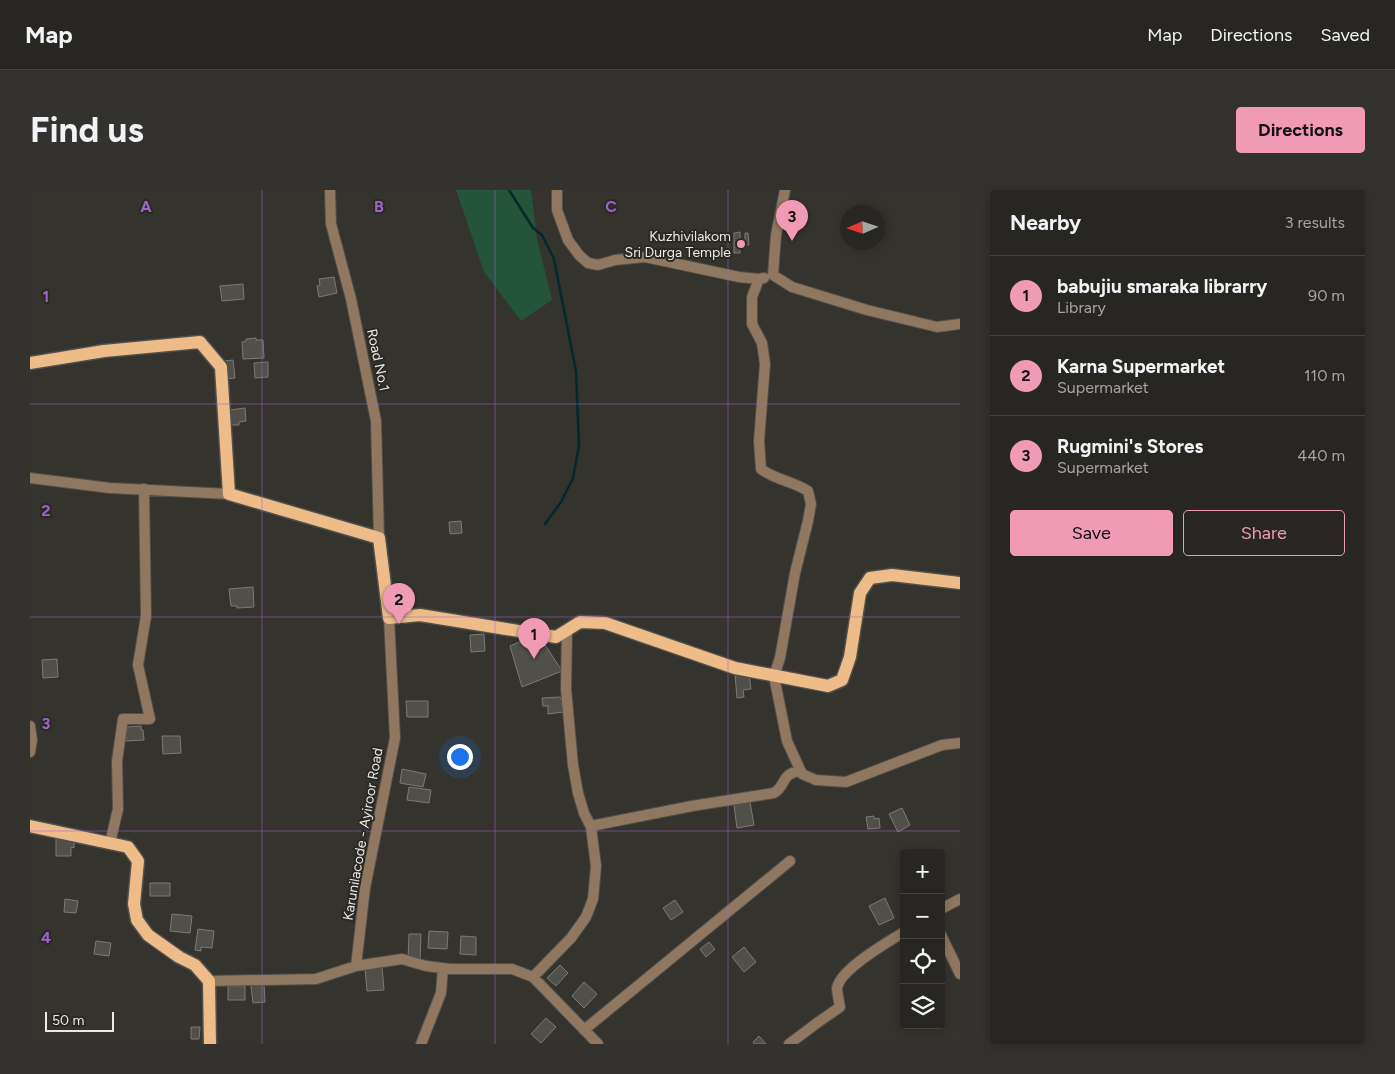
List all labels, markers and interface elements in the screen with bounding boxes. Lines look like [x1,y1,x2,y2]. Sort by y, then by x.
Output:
text: Map [25,20,73,49]
text: Map [1147,24,1182,46]
text: Directions [1210,24,1292,46]
text: Saved [1320,24,1370,46]
button: Directions [1236,107,1365,153]
text: Find us [30,109,144,151]
text: A [140,197,152,216]
text: B [374,197,384,216]
text: C [605,197,617,216]
pin: 3 [776,200,808,241]
north arrow [840,205,885,250]
text: Nearby [1010,210,1081,235]
text: 3 results [1285,213,1345,232]
place label: Kuzhivilakom Sri Durga Temple [625,228,731,261]
marker: Kuzhivilakom Sri Durga Temple [735,238,747,250]
text: babujiu smaraka librarry [1057,275,1267,298]
text: 1 [1023,286,1029,305]
text: 90 m [1308,286,1345,305]
text: 1 [43,287,49,306]
text: Library [1057,298,1106,317]
street label: Road No.1 [363,327,393,393]
text: Karna Supermarket [1057,355,1225,378]
text: 2 [1021,366,1031,385]
text: 110 m [1304,366,1345,385]
text: Supermarket [1057,378,1149,397]
text: Rugmini's Stores [1057,435,1203,458]
text: 3 [1022,446,1030,465]
text: 440 m [1297,446,1345,465]
text: Supermarket [1057,458,1149,477]
text: 2 [41,501,51,520]
button: Save [1010,510,1173,556]
button: Share [1183,510,1345,556]
pin: 2 [383,583,415,624]
pin: 1 [518,618,550,659]
text: 3 [42,714,51,733]
your location [447,744,473,770]
street label: Karunilacode - Ayiroor Road [339,746,387,922]
map controls [900,849,945,1029]
button: + [900,849,945,894]
button: − [900,894,945,939]
text: 4 [41,928,51,947]
button: locate [900,939,945,984]
button: layers [900,984,945,1029]
scale bar [45,1009,114,1032]
text: 50 m [52,1012,84,1029]

